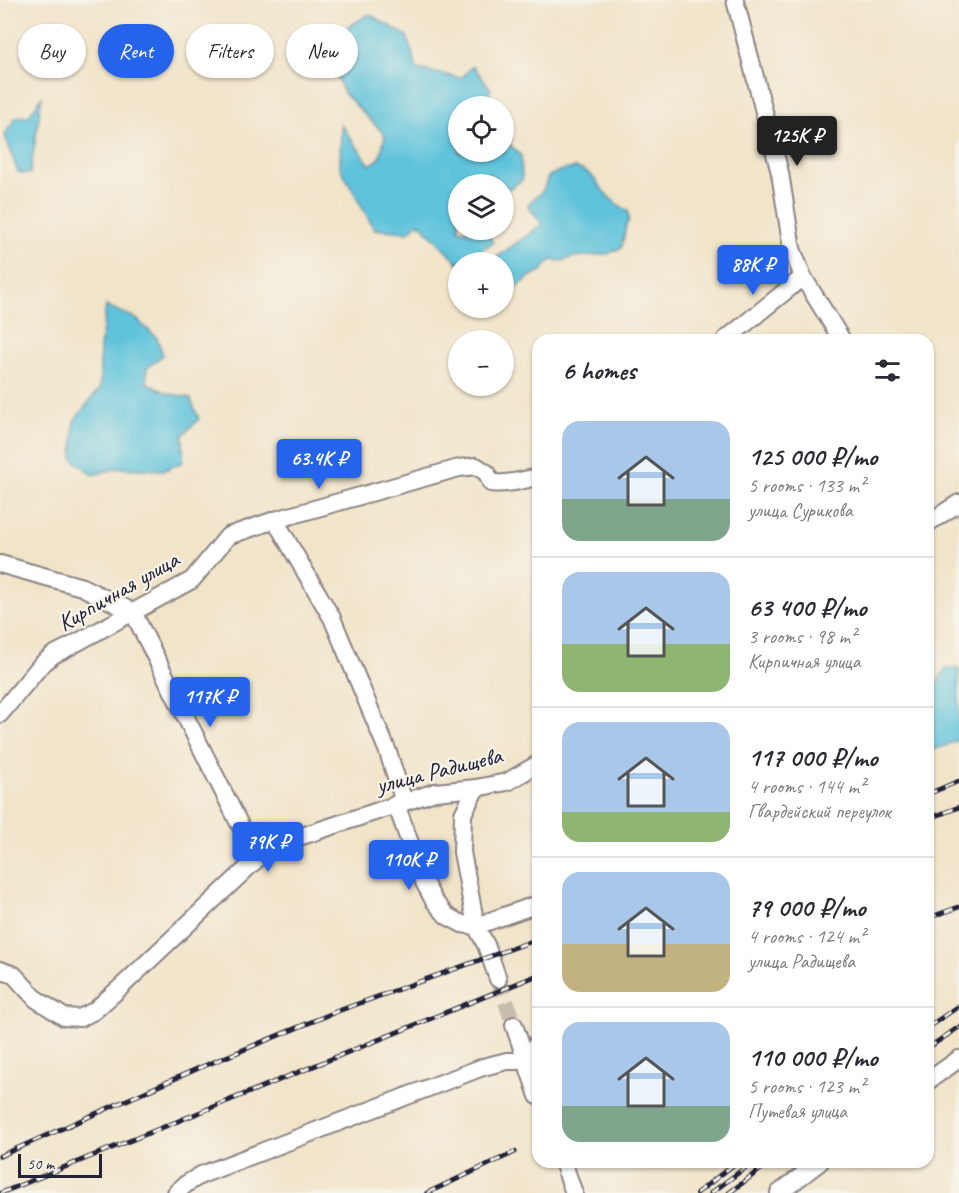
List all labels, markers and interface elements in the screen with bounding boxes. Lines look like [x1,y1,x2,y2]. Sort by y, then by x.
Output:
chip: Buy [18,24,86,78]
chip: Rent [98,24,174,78]
chip: Filters [186,24,274,78]
chip: New [286,24,358,78]
map controls [448,96,514,396]
button: locate [448,96,514,162]
pin: 125K ₽ [748,116,846,167]
text: 125K ₽ [771,123,823,148]
button: layers [448,174,514,240]
pin: 88K ₽ [711,245,795,296]
button: + [448,252,514,318]
text: 88K ₽ [731,252,775,277]
button: − [448,330,514,396]
text: 6 homes [562,354,636,387]
icon: filters [871,354,904,387]
pin: 63.4K ₽ [264,439,374,490]
text: 125 000 ₽/mo [748,440,877,473]
icon: home [610,445,682,517]
text: 63.4K ₽ [291,446,347,471]
text: 5 rooms · 133 m² [748,473,865,498]
text: улица Сурикова [748,498,853,523]
street label: Кирпичная улица [52,543,185,638]
text: 63 400 ₽/mo [748,591,866,624]
icon: home [610,596,682,668]
text: 3 rooms · 98 m² [748,624,856,649]
text: Кирпичная улица [748,649,861,674]
pin: 117K ₽ [161,677,259,728]
text: 117K ₽ [184,684,236,709]
street label: улица Радищева [371,740,506,801]
text: 117 000 ₽/mo [748,741,877,774]
icon: home [610,746,682,818]
text: 4 rooms · 144 m² [748,774,865,799]
text: Гвардейский переулок [748,799,891,824]
pin: 79K ₽ [226,822,310,873]
text: 79K ₽ [246,829,290,854]
pin: 110K ₽ [360,840,458,891]
text: 110K ₽ [383,847,435,872]
text: 79 000 ₽/mo [748,891,865,924]
icon: home [610,896,682,968]
text: 4 rooms · 124 m² [748,924,865,949]
text: улица Радищева [748,949,855,974]
text: 110 000 ₽/mo [748,1041,878,1074]
icon: home [610,1046,682,1118]
text: 5 rooms · 123 m² [748,1074,865,1099]
text: Путевая улица [748,1099,847,1124]
scale bar [18,1151,102,1178]
text: 50 m [27,1154,54,1174]

